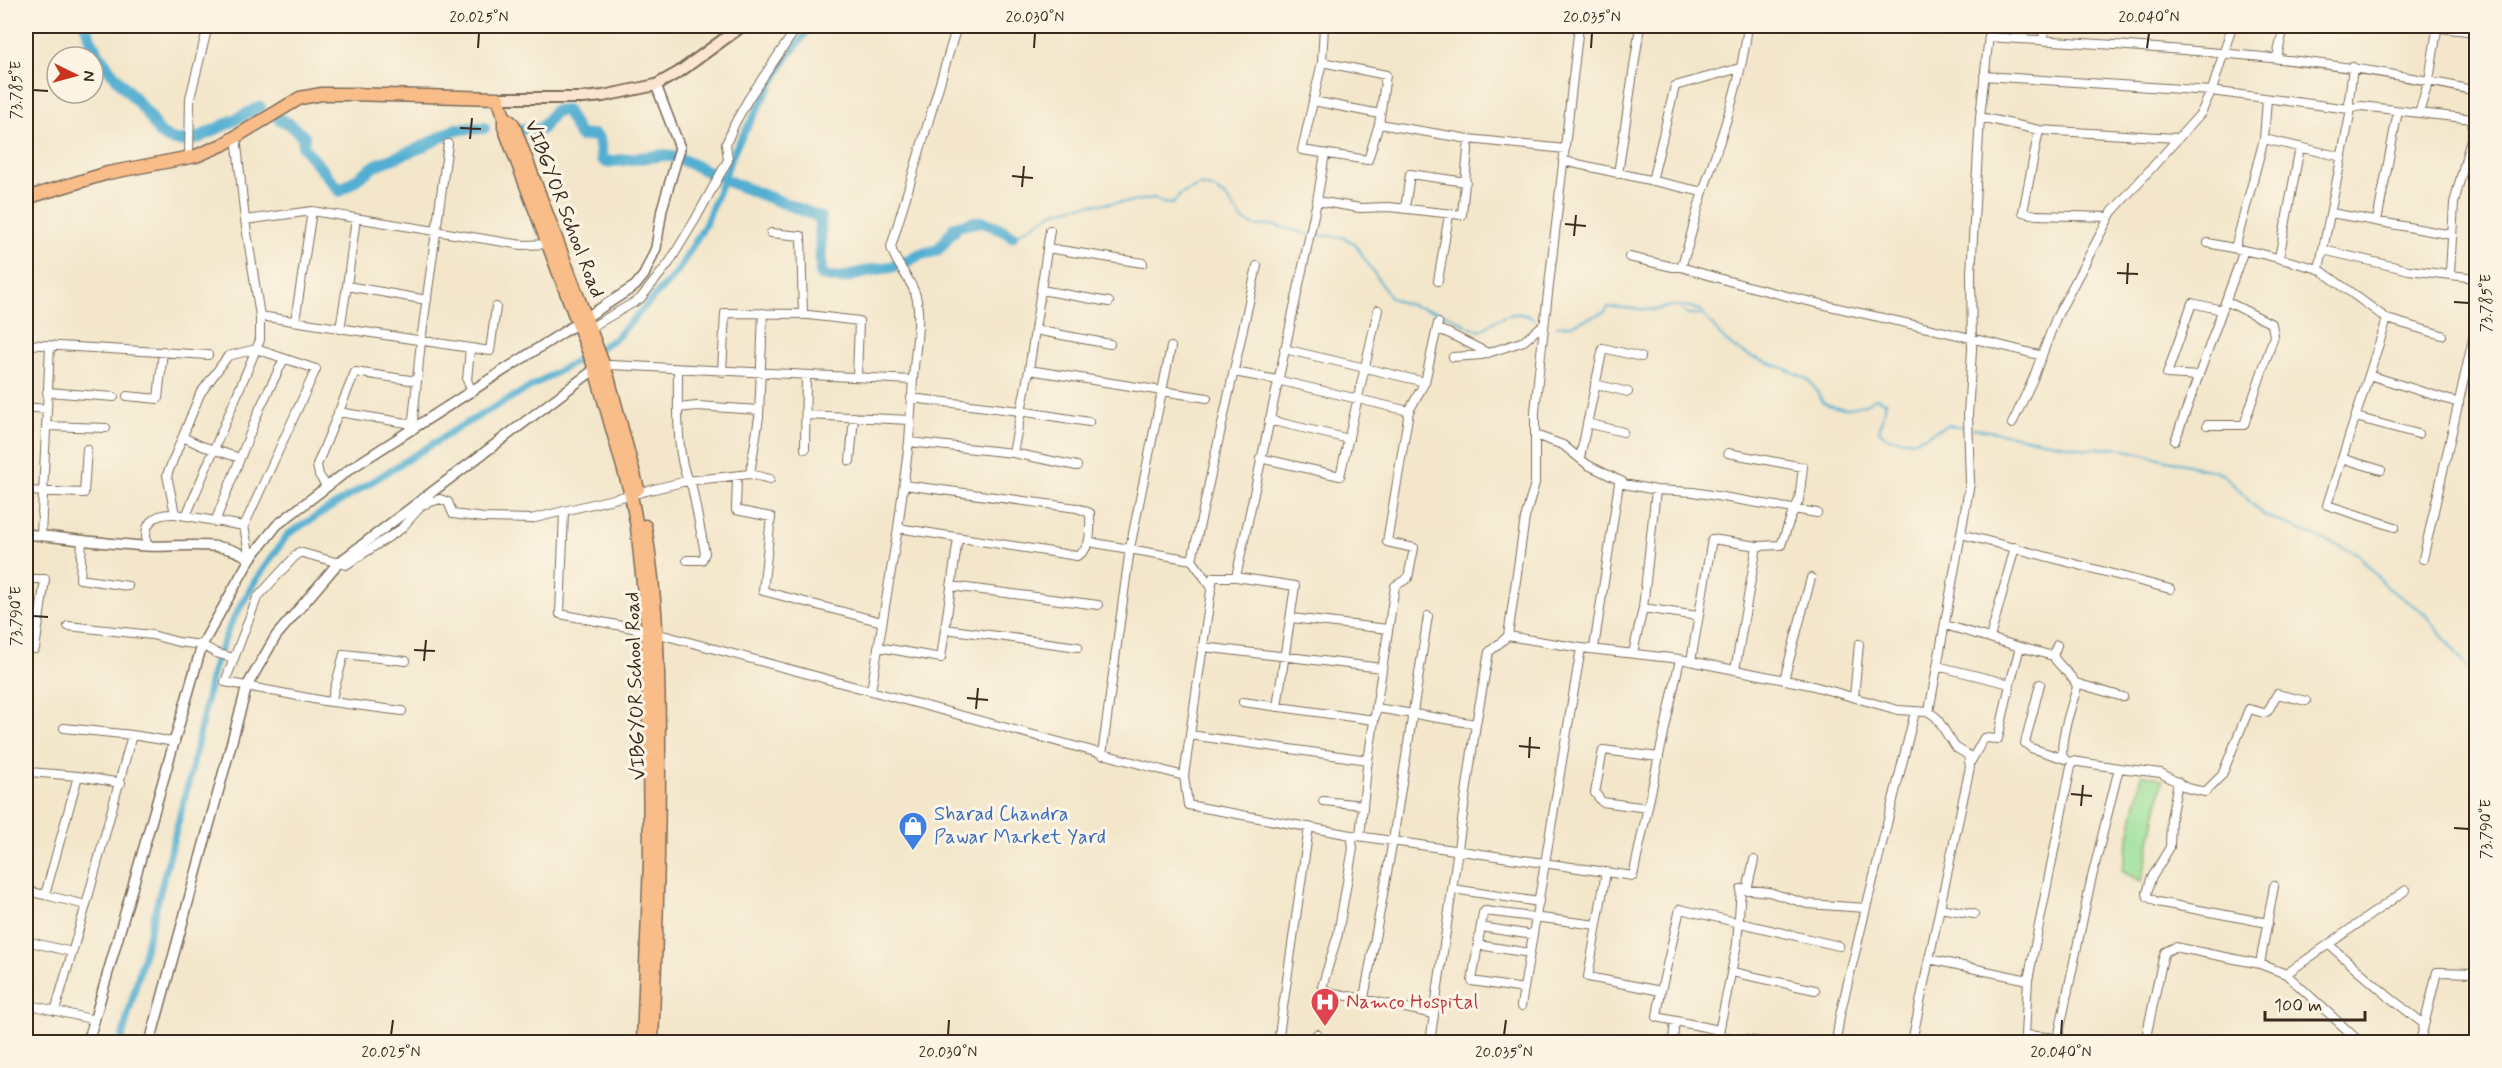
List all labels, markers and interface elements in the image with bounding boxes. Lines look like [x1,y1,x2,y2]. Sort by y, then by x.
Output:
text: 20.025°N [449,8,509,28]
text: 20.030°N [1006,8,1064,28]
text: 20.035°N [1563,8,1621,28]
text: 20.040°N [2118,8,2180,28]
north arrow [45,45,105,105]
text: 73.785°E [7,61,27,119]
text: N [78,70,99,82]
street label: VIBGYOR School Road [518,116,610,302]
text: 73.785°E [2477,274,2497,332]
text: 73.790°E [7,586,27,646]
street label: VIBGYOR School Road [619,591,653,781]
text: 73.790°E [2477,799,2497,859]
place label: Sharad Chandra Pawar Market Yard [934,801,1106,851]
shop icon: Sharad Chandra Pawar Market Yard [897,810,929,852]
scale bar [2265,984,2366,1022]
hospital icon: Namco Hospital [1309,986,1341,1028]
place label: Namco Hospital [1346,989,1478,1016]
text: 100 m [2274,994,2322,1018]
text: 20.025°N [361,1043,421,1063]
text: 20.030°N [919,1043,977,1063]
text: 20.035°N [1475,1043,1533,1063]
text: 20.040°N [2030,1043,2092,1063]

